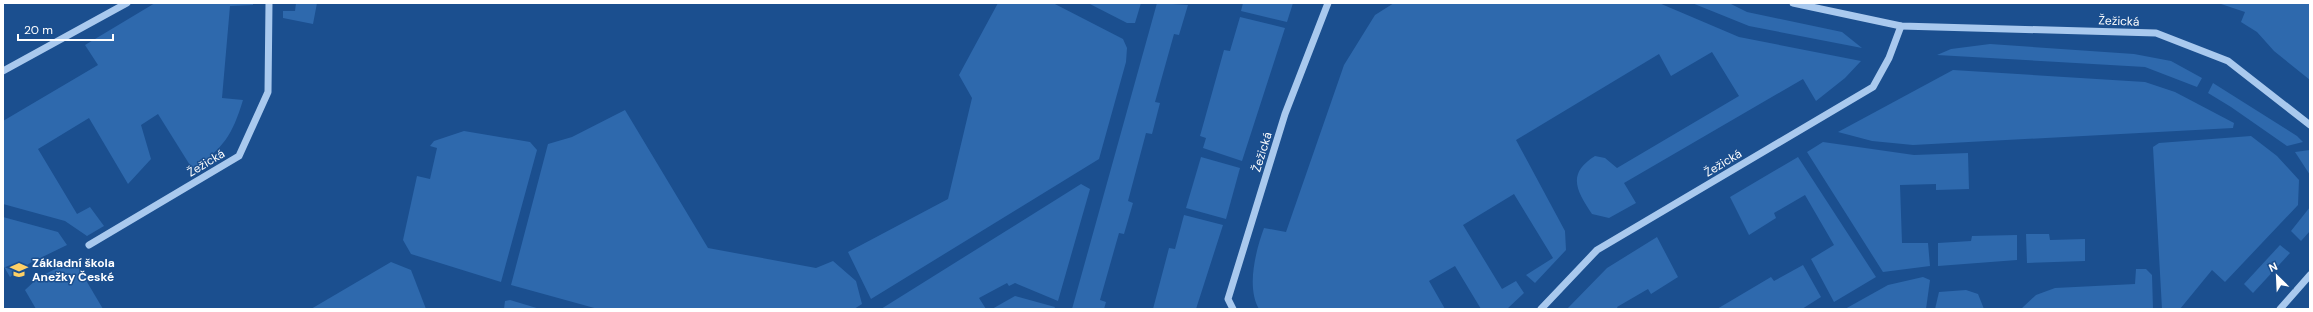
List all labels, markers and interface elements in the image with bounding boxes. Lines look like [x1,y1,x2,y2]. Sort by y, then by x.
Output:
street label: Žežická [2098,12,2140,30]
scale bar [18,16,113,42]
text: 20 m [24,22,53,38]
street label: Žežická [1248,130,1276,174]
street label: Žežická [184,146,228,180]
street label: Žežická [1701,146,1745,180]
place label: Základní škola Anežky České [32,255,115,285]
north arrow [2257,256,2297,296]
text: N [2266,259,2279,275]
school or university icon: Základní škola Anežky České [9,260,29,280]

